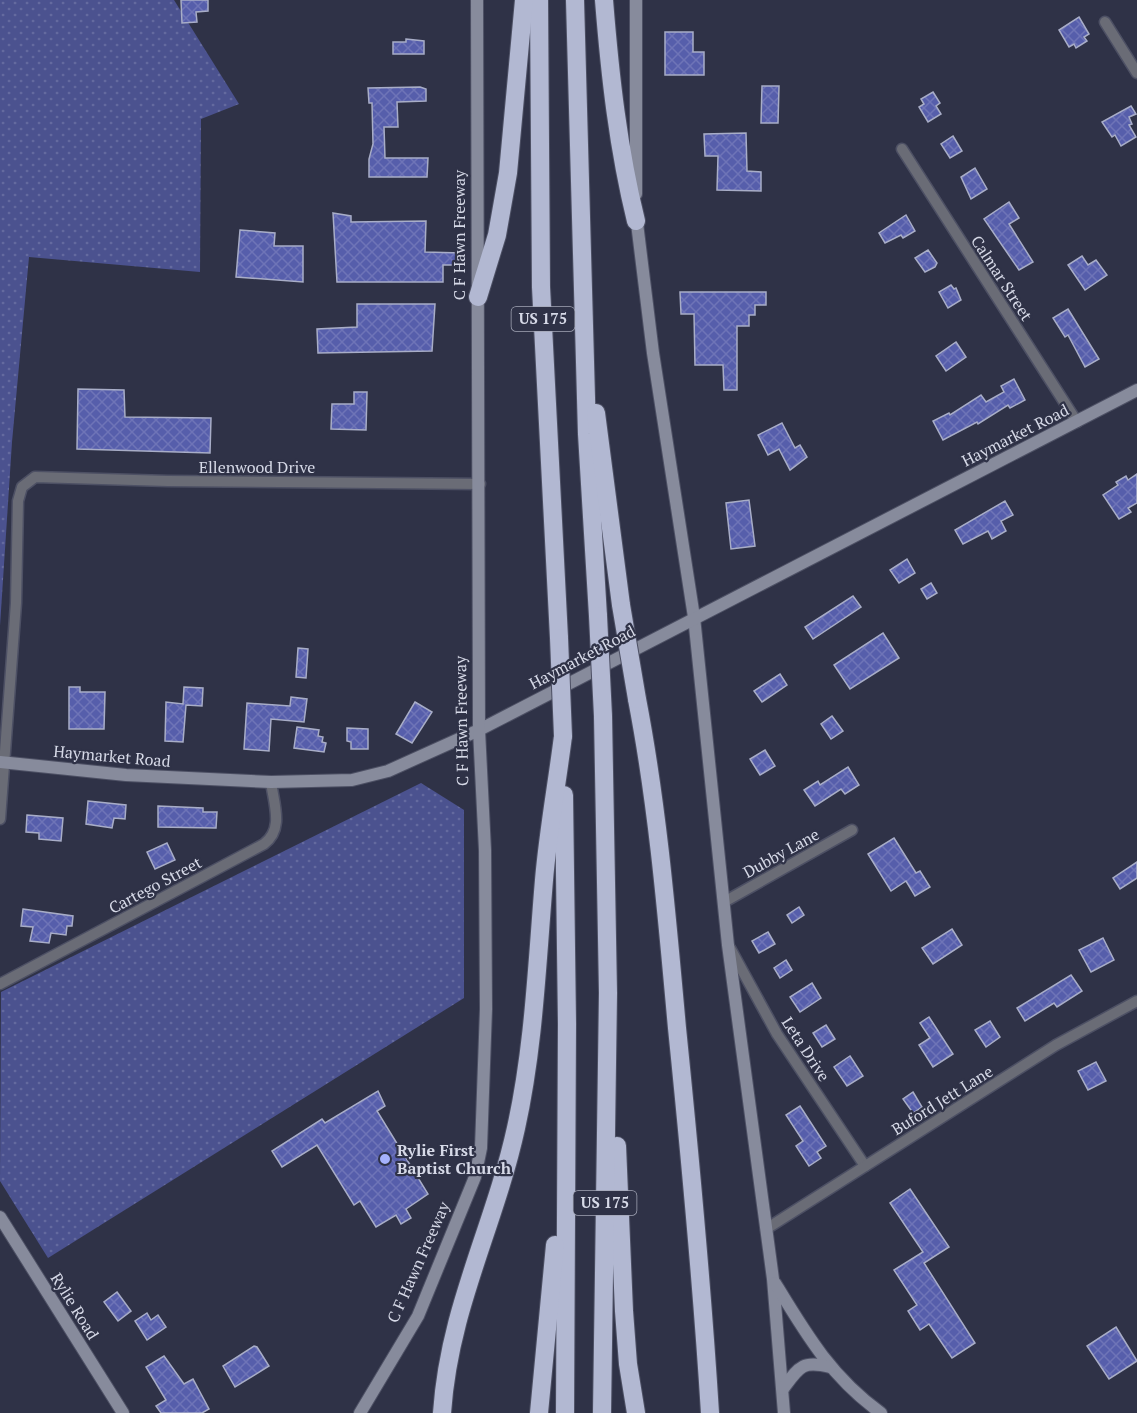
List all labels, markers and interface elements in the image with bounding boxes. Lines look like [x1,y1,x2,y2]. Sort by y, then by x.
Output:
street label: C F Hawn Freeway [448,169,470,300]
street label: Calmar Street [966,231,1038,325]
road number: US 175 [512,307,574,331]
street label: Haymarket Road [958,398,1072,471]
street label: Ellenwood Drive [199,456,315,478]
street label: Haymarket Road [525,620,639,694]
street label: C F Hawn Freeway [449,655,473,786]
street label: Haymarket Road [53,740,172,772]
street label: Dubby Lane [739,823,823,883]
street label: Cartego Street [105,851,205,919]
street label: Leta Drive [777,1012,835,1086]
street label: Buford Jett Lane [887,1060,997,1140]
place label: Rylie First Baptist Church [397,1139,512,1179]
marker: Rylie First Baptist Church [378,1152,392,1166]
road number: US 175 [574,1191,636,1215]
street label: C F Hawn Freeway [381,1197,455,1326]
street label: Rylie Road [46,1268,104,1344]

